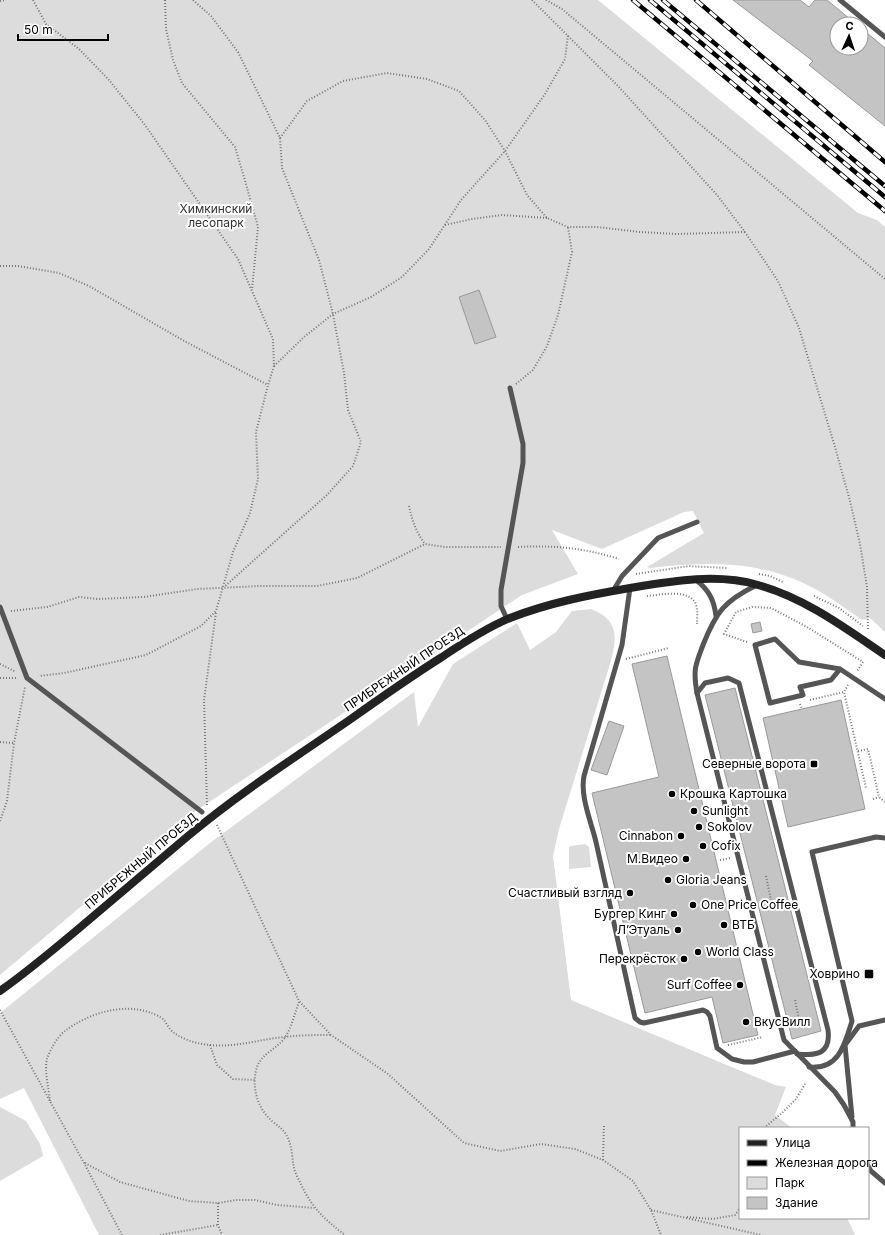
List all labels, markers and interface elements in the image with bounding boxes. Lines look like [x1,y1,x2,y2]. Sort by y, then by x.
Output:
scale bar [18,16,108,42]
north arrow [829,16,869,56]
text: С [845,19,854,33]
text: 50 m [24,22,53,37]
park label: Химкинский лесопарк [180,201,252,230]
street label: ПРИБРЕЖНЫЙ ПРОЕЗД [341,623,467,714]
place label: Северные ворота [702,756,806,771]
marker: Северные ворота [809,759,819,769]
place label: Крошка Картошка [680,786,787,801]
marker: Крошка Картошка [667,789,677,799]
place label: Sunlight [702,803,748,818]
marker: Sunlight [689,806,699,816]
street label: ПРИБРЕЖНЫЙ ПРОЕЗД [81,809,200,912]
place label: Sokolov [707,819,752,834]
marker: Sokolov [694,822,704,832]
place label: Cinnabon [619,828,673,843]
marker: Cinnabon [676,831,686,841]
place label: Cofix [711,838,741,853]
marker: Cofix [698,841,708,851]
place label: М.Видео [627,851,678,866]
marker: М.Видео [681,854,691,864]
place label: Gloria Jeans [676,872,747,887]
marker: Gloria Jeans [663,875,673,885]
place label: Счастливый взгляд [508,885,622,900]
marker: Счастливый взгляд [625,888,635,898]
place label: One Price Coffee [701,897,798,912]
marker: One Price Coffee [688,900,698,910]
place label: Бургер Кинг [594,906,666,921]
marker: Бургер Кинг [669,909,679,919]
place label: ВТБ [732,917,755,932]
marker: ВТБ [719,920,729,930]
place label: Л’Этуаль [617,922,670,937]
marker: Л’Этуаль [673,925,683,935]
place label: World Class [706,944,774,959]
marker: World Class [693,947,703,957]
place label: Перекрёсток [599,951,676,966]
marker: Перекрёсток [679,954,689,964]
place label: Ховрино [809,966,860,981]
marker: Ховрино [863,968,875,980]
place label: Surf Coffee [667,977,732,992]
marker: Surf Coffee [735,980,745,990]
place label: ВкусВилл [754,1014,810,1029]
marker: ВкусВилл [741,1017,751,1027]
legend [739,1127,869,1219]
text: Улица [775,1135,810,1150]
text: Железная дорога [775,1155,878,1170]
text: Парк [775,1175,805,1190]
text: Здание [775,1195,818,1210]

